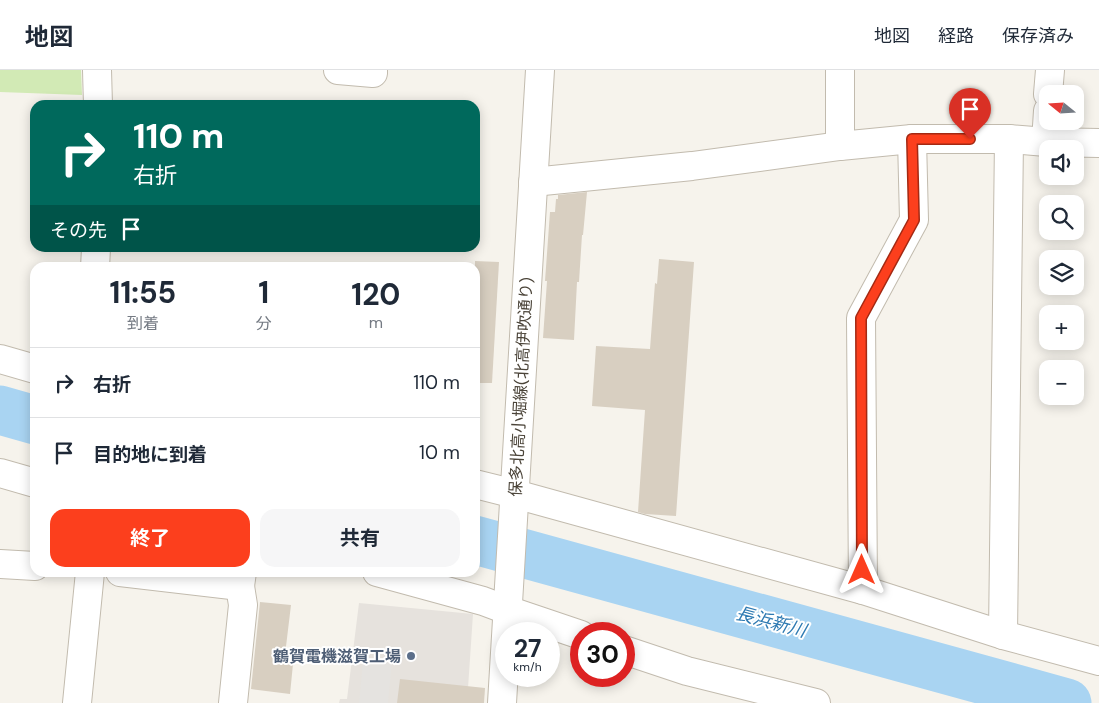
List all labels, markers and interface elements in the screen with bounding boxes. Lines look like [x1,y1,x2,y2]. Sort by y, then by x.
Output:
text: 地図 [25,21,73,52]
text: 地図 [874,24,910,48]
text: 経路 [938,24,974,48]
text: 保存済み [1002,24,1074,48]
north arrow [1039,85,1084,130]
map controls [1039,85,1084,405]
pin [949,88,991,139]
icon: arrive [956,95,984,123]
text: 110 m [133,113,224,159]
icon: right [50,120,115,185]
button: sound [1039,140,1084,185]
text: 右折 [133,161,177,190]
button: search [1039,195,1084,240]
icon: arrive [117,215,145,243]
text: その先 [50,218,107,243]
button: layers [1039,250,1084,295]
text: 11:55 [109,273,176,312]
text: 1 [258,273,269,312]
text: 120 [351,275,400,314]
street label: 保多北高小堀線(北高伊吹通り) [505,277,537,497]
button: + [1039,305,1084,350]
text: m [369,312,383,333]
text: 到着 [127,313,159,334]
text: 分 [256,313,272,334]
button: − [1039,360,1084,405]
icon: right [50,369,78,397]
text: 110 m [413,370,460,395]
text: 右折 [93,372,131,397]
icon: arrive [50,439,78,467]
text: 10 m [419,440,460,465]
text: 目的地に到着 [93,442,207,467]
button: 終了 [50,509,250,567]
button: 共有 [260,509,460,567]
position arrow [835,543,887,595]
water label: 長浜新川 [733,601,811,643]
speed limit sign: 30 [570,622,635,687]
text: 27 [514,632,541,665]
place label: 鶴賀電機滋賀工場 [273,646,401,667]
marker: 鶴賀電機滋賀工場 [405,650,417,662]
text: km/h [513,659,542,675]

